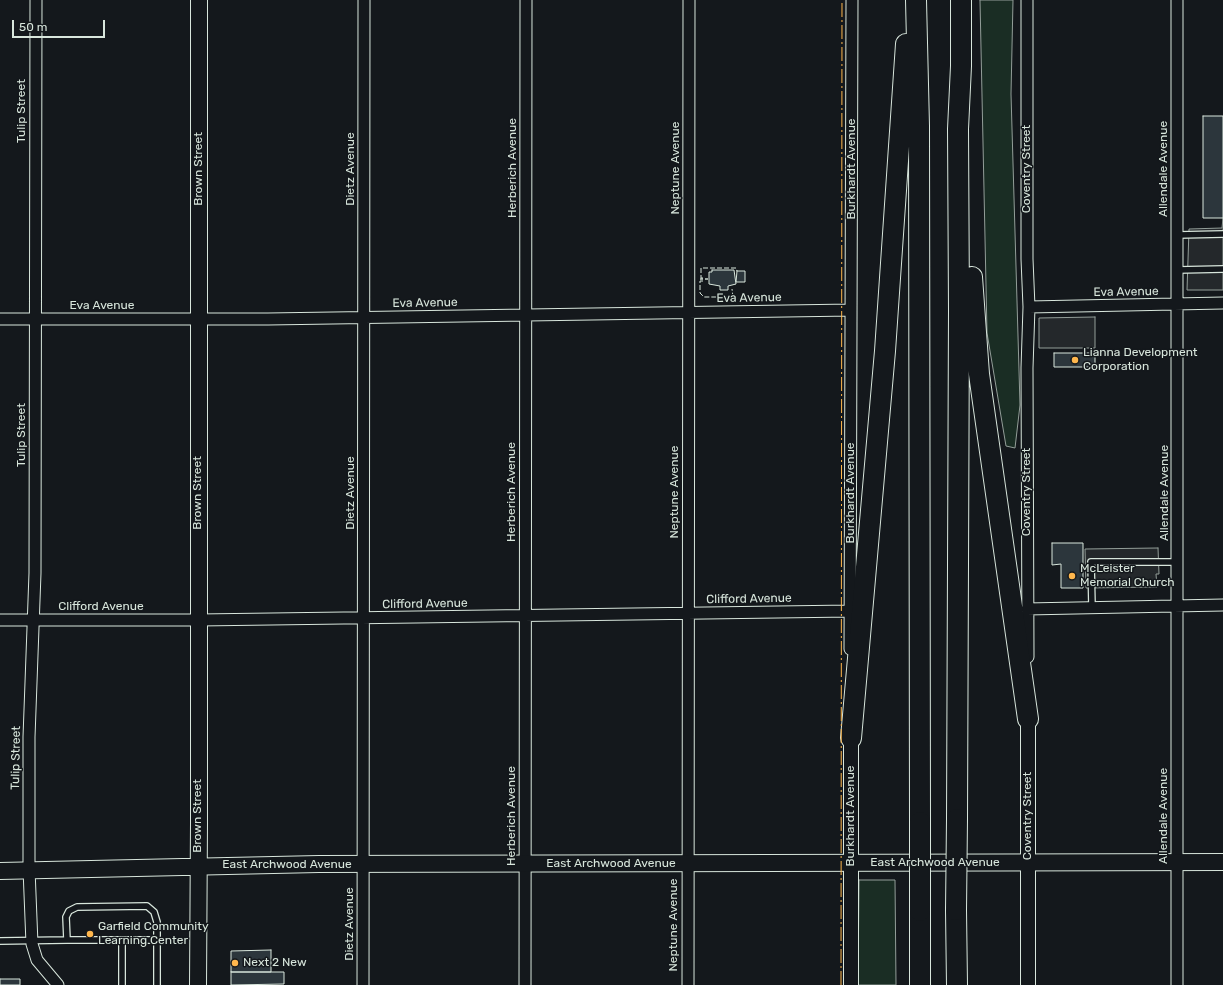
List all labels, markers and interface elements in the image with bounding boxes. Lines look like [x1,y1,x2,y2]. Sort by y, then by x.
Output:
scale bar [14,12,107,38]
text: 50 m [19,20,47,34]
street label: Tulip Street [15,79,29,143]
street label: Herberich Avenue [506,118,520,218]
street label: Burkhardt Avenue [845,118,859,220]
street label: Neptune Avenue [669,121,683,215]
street label: Allendale Avenue [1157,121,1171,217]
street label: Coventry Street [1020,125,1034,213]
street label: Brown Street [192,132,206,206]
street label: Dietz Avenue [344,132,358,206]
street label: Eva Avenue [1093,284,1159,300]
street label: Eva Avenue [716,290,782,306]
street label: Eva Avenue [392,295,458,311]
street label: Eva Avenue [69,299,135,313]
place label: Lianna Development Corporation [1083,346,1198,374]
marker: Lianna Development Corporation [1070,355,1080,365]
street label: Tulip Street [15,403,29,467]
street label: Herberich Avenue [505,442,519,542]
street label: Burkhardt Avenue [844,442,858,544]
street label: Neptune Avenue [668,445,682,539]
street label: Allendale Avenue [1158,445,1172,541]
street label: Coventry Street [1020,448,1034,536]
street label: Brown Street [191,456,205,530]
street label: Dietz Avenue [344,456,358,530]
place label: McLeister Memorial Church [1080,562,1175,590]
marker: McLeister Memorial Church [1067,571,1077,581]
street label: Clifford Avenue [706,591,792,607]
street label: Clifford Avenue [382,596,468,612]
street label: Clifford Avenue [58,600,144,614]
street label: Tulip Street [8,726,24,790]
street label: Burkhardt Avenue [844,765,858,867]
street label: Herberich Avenue [505,766,519,866]
street label: Allendale Avenue [1157,768,1171,864]
street label: Coventry Street [1021,772,1035,860]
street label: Brown Street [191,779,205,853]
street label: East Archwood Avenue [870,856,1000,870]
street label: East Archwood Avenue [546,857,676,871]
street label: East Archwood Avenue [222,858,352,872]
street label: Neptune Avenue [667,878,681,972]
street label: Dietz Avenue [343,887,357,961]
place label: Garfield Community Learning Center [98,920,209,948]
marker: Garfield Community Learning Center [85,929,95,939]
place label: Next 2 New [243,956,307,970]
marker: Next 2 New [230,958,240,968]

